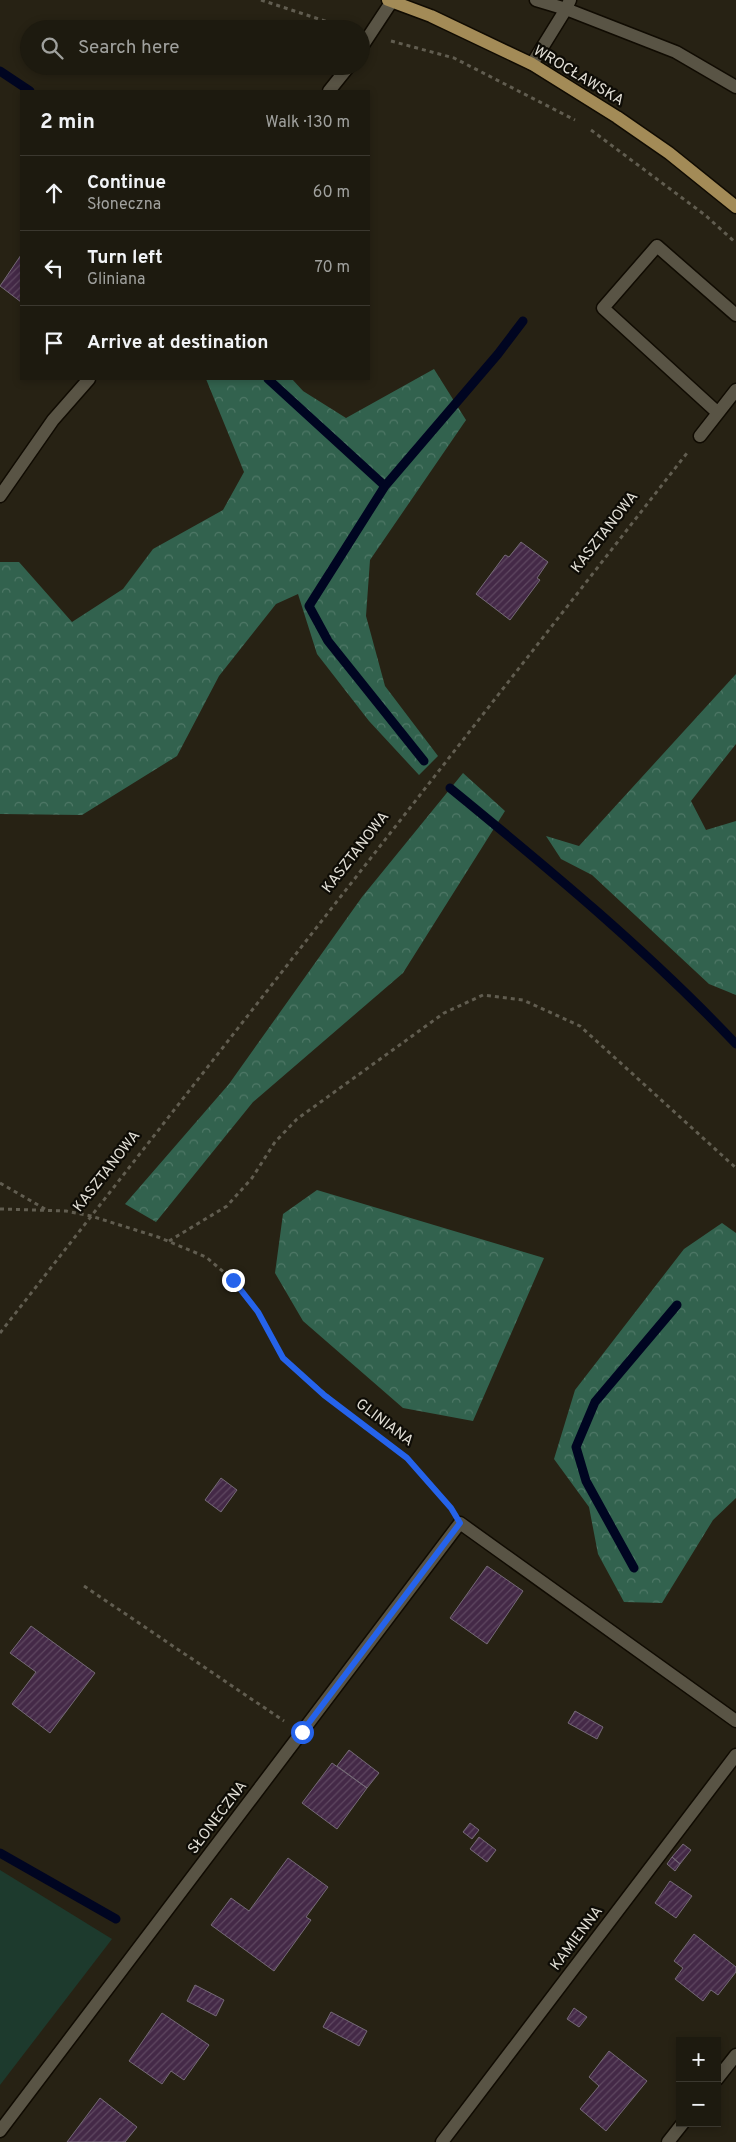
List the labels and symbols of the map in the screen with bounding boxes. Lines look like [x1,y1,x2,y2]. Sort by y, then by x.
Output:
street label: WROCŁAWSKA [529,42,627,111]
street label: KASZTANOWA [567,488,643,578]
street label: KASZTANOWA [318,808,394,898]
street label: KASZTANOWA [69,1127,145,1217]
route end [222,1269,245,1292]
street label: GLINIANA [351,1395,417,1451]
route start [291,1721,314,1744]
street label: SŁONECZNA [184,1777,252,1858]
street label: KAMIENNA [547,1903,608,1975]

